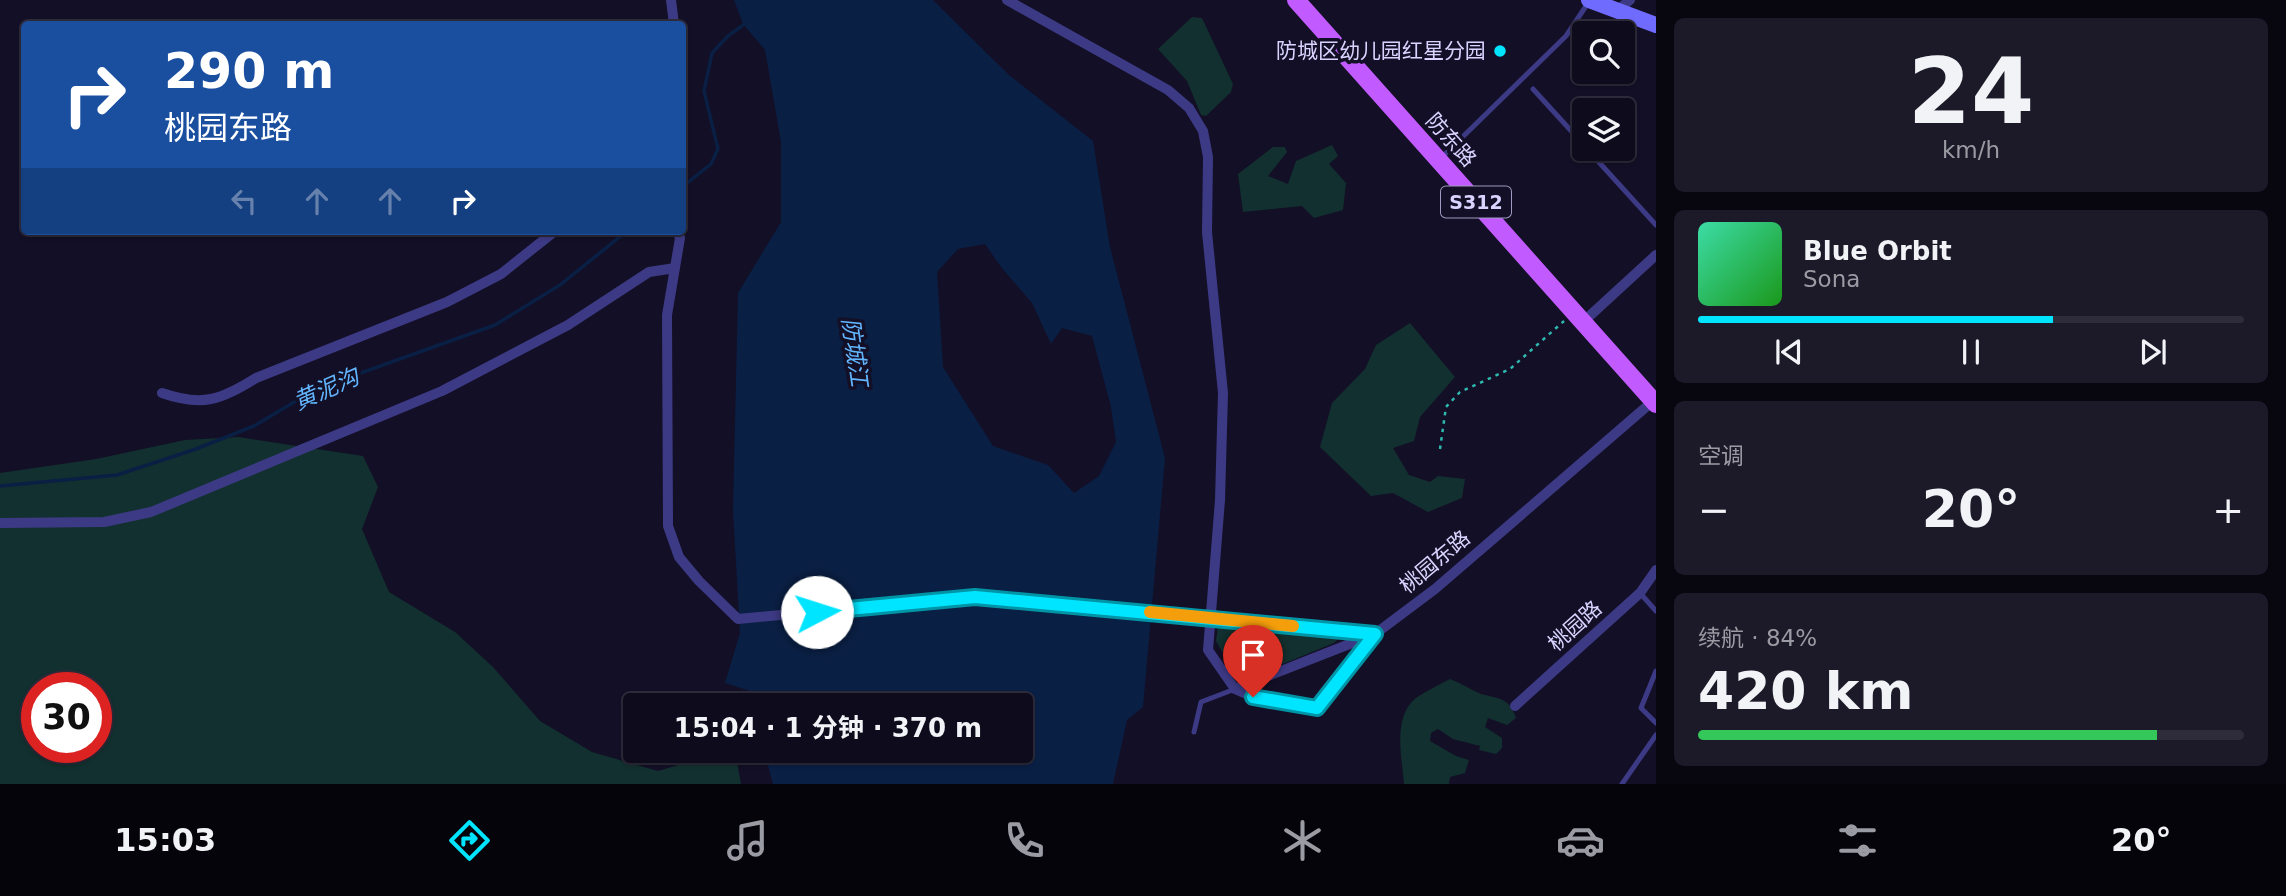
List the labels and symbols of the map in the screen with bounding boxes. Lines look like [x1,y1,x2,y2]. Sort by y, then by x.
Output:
place label: 防城区幼儿园红星分园 [1276,39,1486,63]
marker: 防城区幼儿园红星分园 [1492,43,1508,59]
street label: 防东路 [1421,109,1481,171]
road number: S312 [1441,186,1511,218]
water label: 防城江 [837,316,873,391]
water label: 黄泥沟 [289,362,366,415]
street label: 桃园东路 [1395,526,1475,598]
position arrow [780,575,854,649]
street label: 桃园路 [1544,596,1606,656]
pin [1223,625,1283,697]
speed limit sign: 30 [21,672,112,763]

